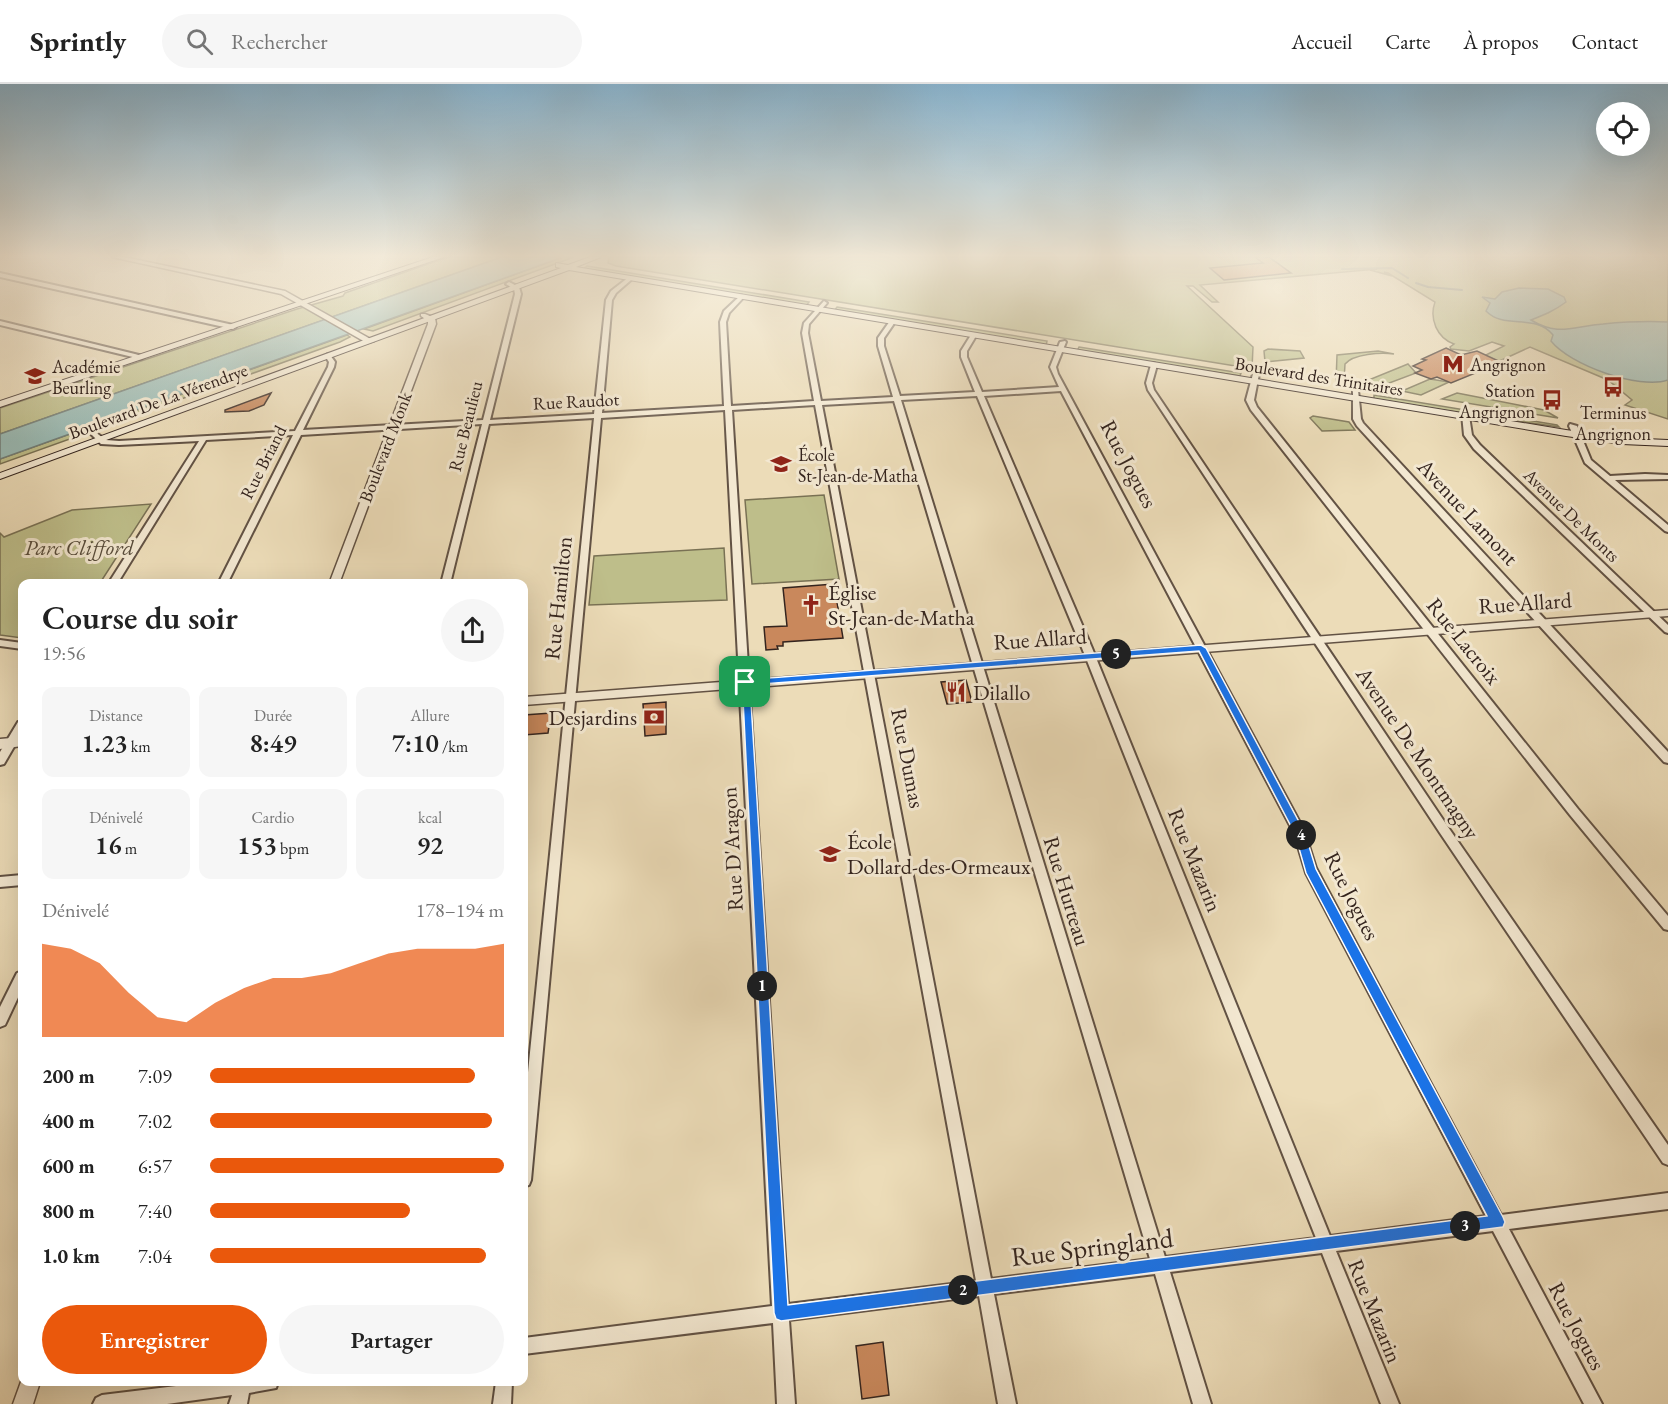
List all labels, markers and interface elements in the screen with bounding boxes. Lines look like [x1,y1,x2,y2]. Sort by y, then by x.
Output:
search box [162,14,582,68]
text: Sprintly [30,23,126,59]
icon: search [183,25,216,58]
text: Rechercher [231,27,328,56]
text: Accueil [1292,28,1352,55]
text: Carte [1385,28,1430,55]
text: À propos [1463,28,1538,55]
text: Contact [1571,28,1638,55]
map controls [1596,102,1650,156]
button: locate [1596,102,1650,156]
street label: Boulevard des Trinitaires [1233,351,1405,401]
metro station icon: Angrignon [1441,352,1465,376]
place label: Angrignon [1469,353,1546,376]
place label: Académie Beurling [51,355,120,399]
street label: Boulevard De La Vérendrye [65,358,251,444]
school or university icon: Académie Beurling [23,364,47,388]
bus stop icon: Terminus Angrignon [1601,375,1625,399]
street label: Rue Beaulieu [443,378,487,474]
place label: Station Angrignon [1458,379,1535,423]
street label: Rue Raudot [532,387,620,415]
street label: Boulevard Monk [353,388,417,506]
bus stop icon: Station Angrignon [1540,388,1564,412]
place label: Terminus Angrignon [1574,401,1651,445]
street label: Rue Jogues [1094,415,1164,513]
street label: Rue Briand [235,420,292,503]
place label: École St-Jean-de-Matha [798,443,919,487]
school or university icon: École St-Jean-de-Matha [769,452,793,476]
street label: Avenue Lamont [1410,452,1525,572]
street label: Avenue De Monts [1518,463,1625,567]
park label: Parc Clifford [24,533,134,562]
street label: Rue Hamilton [537,534,579,661]
place label: Église St-Jean-de-Matha [828,578,975,632]
street label: Rue Allard [1477,585,1573,621]
street label: Rue Lacroix [1420,592,1508,691]
church icon: Église St-Jean-de-Matha [799,593,823,617]
text: Course du soir [42,596,238,639]
button: share [441,599,504,662]
street label: Rue Allard [992,621,1088,657]
pin: 5 [1101,639,1131,669]
text: 19:56 [42,640,85,666]
text: 5 [1112,643,1120,664]
pin [719,656,770,707]
street label: Avenue De Montmagny [1349,660,1487,845]
icon: arrive [728,665,761,698]
place label: Dilallo [973,678,1031,707]
restaurant icon: Dilallo [944,680,968,704]
place label: Desjardins [548,703,637,732]
text: Distance [89,705,143,726]
text: Durée [254,705,292,726]
text: Allure [411,705,449,726]
bank icon: Desjardins [642,705,666,729]
street label: Rue Dumas [884,705,932,811]
text: 1.23 [81,726,128,760]
text: 8:49 [249,726,297,760]
text: 7:10 [392,726,439,760]
text: km [128,736,151,757]
text: /km [439,736,468,757]
street label: Rue D'Aragon [714,786,750,912]
street label: Rue Mazarin [1161,804,1229,917]
text: Dénivelé [89,807,143,828]
text: Cardio [251,807,295,828]
text: kcal [418,807,442,828]
pin: 4 [1286,820,1316,850]
text: 4 [1297,824,1305,845]
place label: École Dollard-des-Ormeaux [847,827,1031,881]
text: 16 [95,828,122,862]
text: 153 [237,828,277,862]
text: 92 [417,828,443,862]
street label: Rue Hurteau [1037,833,1097,950]
text: m [122,838,137,859]
text: bpm [277,838,309,859]
school or university icon: École Dollard-des-Ormeaux [818,842,842,866]
street label: Rue Jogues [1317,847,1387,945]
text: Dénivelé [42,897,109,923]
text: 178–194 m [416,897,504,923]
pin: 1 [747,971,777,1001]
text: 1 [758,975,766,996]
text: 200 m [42,1063,95,1089]
text: 7:09 [138,1063,172,1089]
text: 400 m [42,1108,95,1134]
text: 7:02 [138,1108,172,1134]
text: 600 m [42,1153,95,1179]
text: 6:57 [138,1153,172,1179]
text: 800 m [42,1198,95,1224]
text: 7:40 [138,1198,172,1224]
pin: 3 [1450,1211,1480,1241]
text: 3 [1461,1215,1469,1236]
street label: Rue Springland [1009,1220,1175,1274]
text: 1.0 km [42,1243,100,1269]
text: 7:04 [138,1243,172,1269]
street label: Rue Mazarin [1341,1255,1409,1368]
pin: 2 [948,1275,978,1305]
street label: Rue Jogues [1542,1277,1612,1375]
text: 2 [959,1279,967,1300]
button: Enregistrer [42,1305,267,1374]
button: Partager [279,1305,504,1374]

